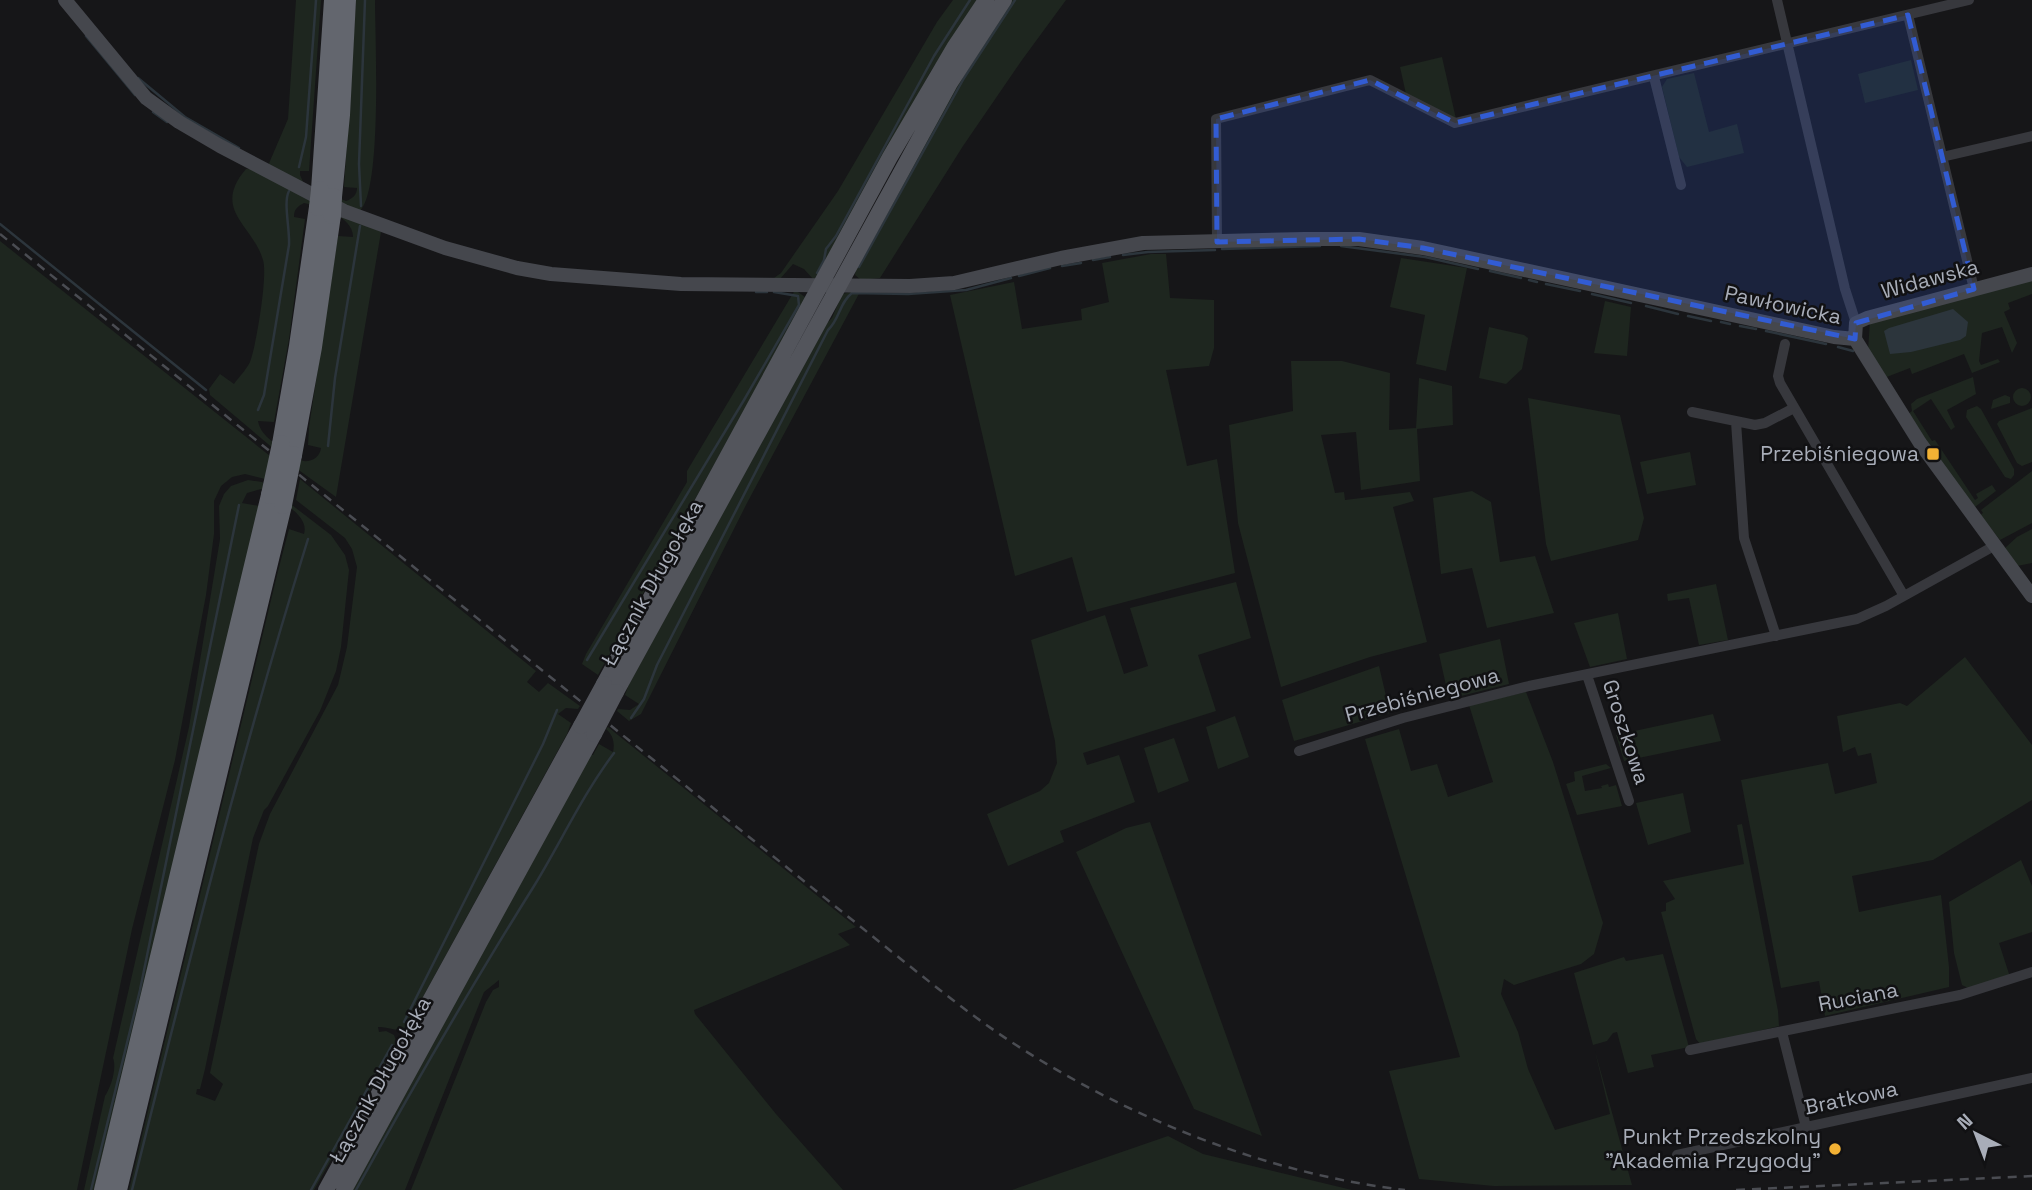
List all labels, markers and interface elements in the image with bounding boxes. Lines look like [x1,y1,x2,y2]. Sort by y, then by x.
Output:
street label: Widawska [1878,253,1982,304]
street label: Pawłowicka [1722,279,1844,330]
place label: Przebiśniegowa [1760,440,1919,467]
marker: Przebiśniegowa [1925,446,1941,462]
street label: Łącznik Długołęka [595,495,709,671]
street label: Przebiśniegowa [1342,661,1502,728]
street label: Groszkowa [1597,676,1656,788]
street label: Ruciana [1816,976,1900,1017]
street label: Łącznik Długołęka [323,992,437,1168]
street label: Bratkowa [1802,1074,1900,1121]
north arrow [1941,1099,2011,1169]
text: N [1952,1108,1978,1135]
place label: Punkt Przedszkolny "Akademia Przygody" [1605,1123,1821,1174]
marker: Punkt Przedszkolny "Akademia Przygody" [1827,1141,1843,1157]

